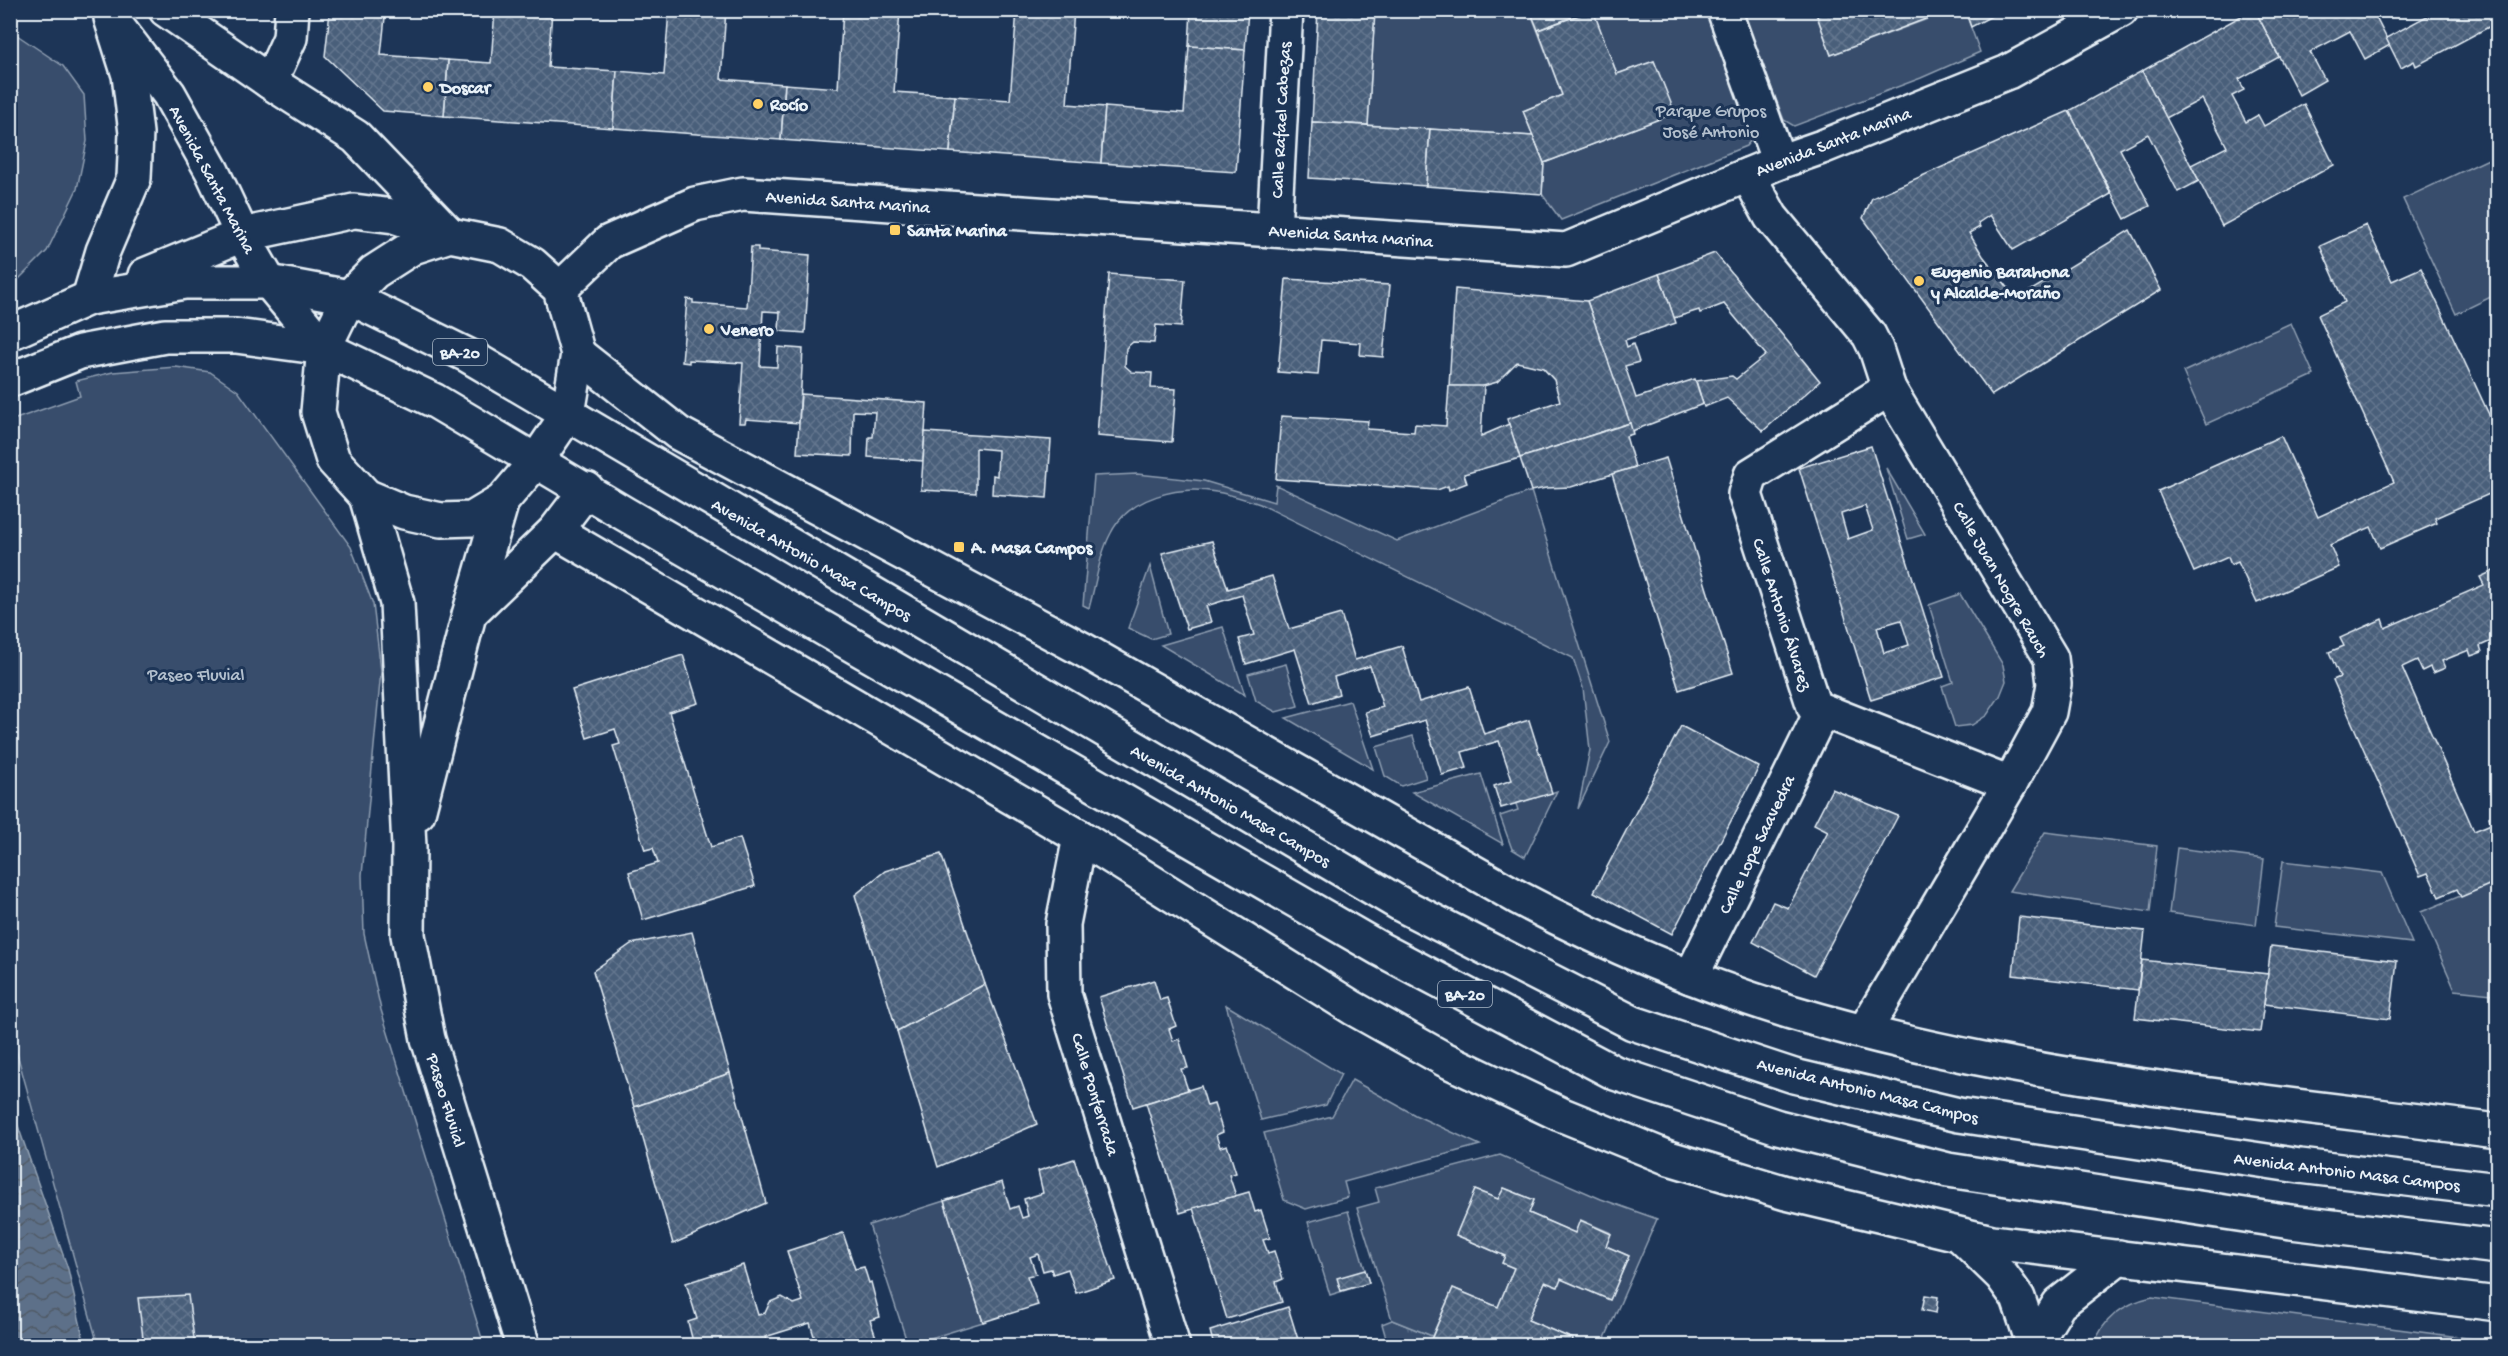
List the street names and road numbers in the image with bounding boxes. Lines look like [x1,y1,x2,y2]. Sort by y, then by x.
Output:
street label: Calle Rafael Cabezas [1268,40,1297,199]
street label: Avenida Santa Marina [163,102,259,259]
street label: Avenida Santa Marina [1753,104,1916,183]
street label: Avenida Santa Marina [765,187,932,220]
street label: Avenida Santa Marina [1268,221,1435,254]
road number: BA-20 [433,339,487,365]
street label: Avenida Antonio Masa Campos [707,495,916,628]
street label: Calle Juan Nogre Rauch [1947,498,2053,662]
street label: Calle Antonio Álvarez [1746,535,1816,695]
street label: Avenida Antonio Masa Campos [1126,741,1335,874]
street label: Calle Lope Saavedra [1715,771,1801,918]
road number: BA-20 [1438,981,1492,1007]
street label: Calle Ponferrada [1065,1031,1123,1160]
street label: Paseo Fluvial [420,1050,469,1150]
street label: Avenida Antonio Masa Campos [1754,1055,1982,1130]
street label: Avenida Antonio Masa Campos [2232,1149,2462,1198]

